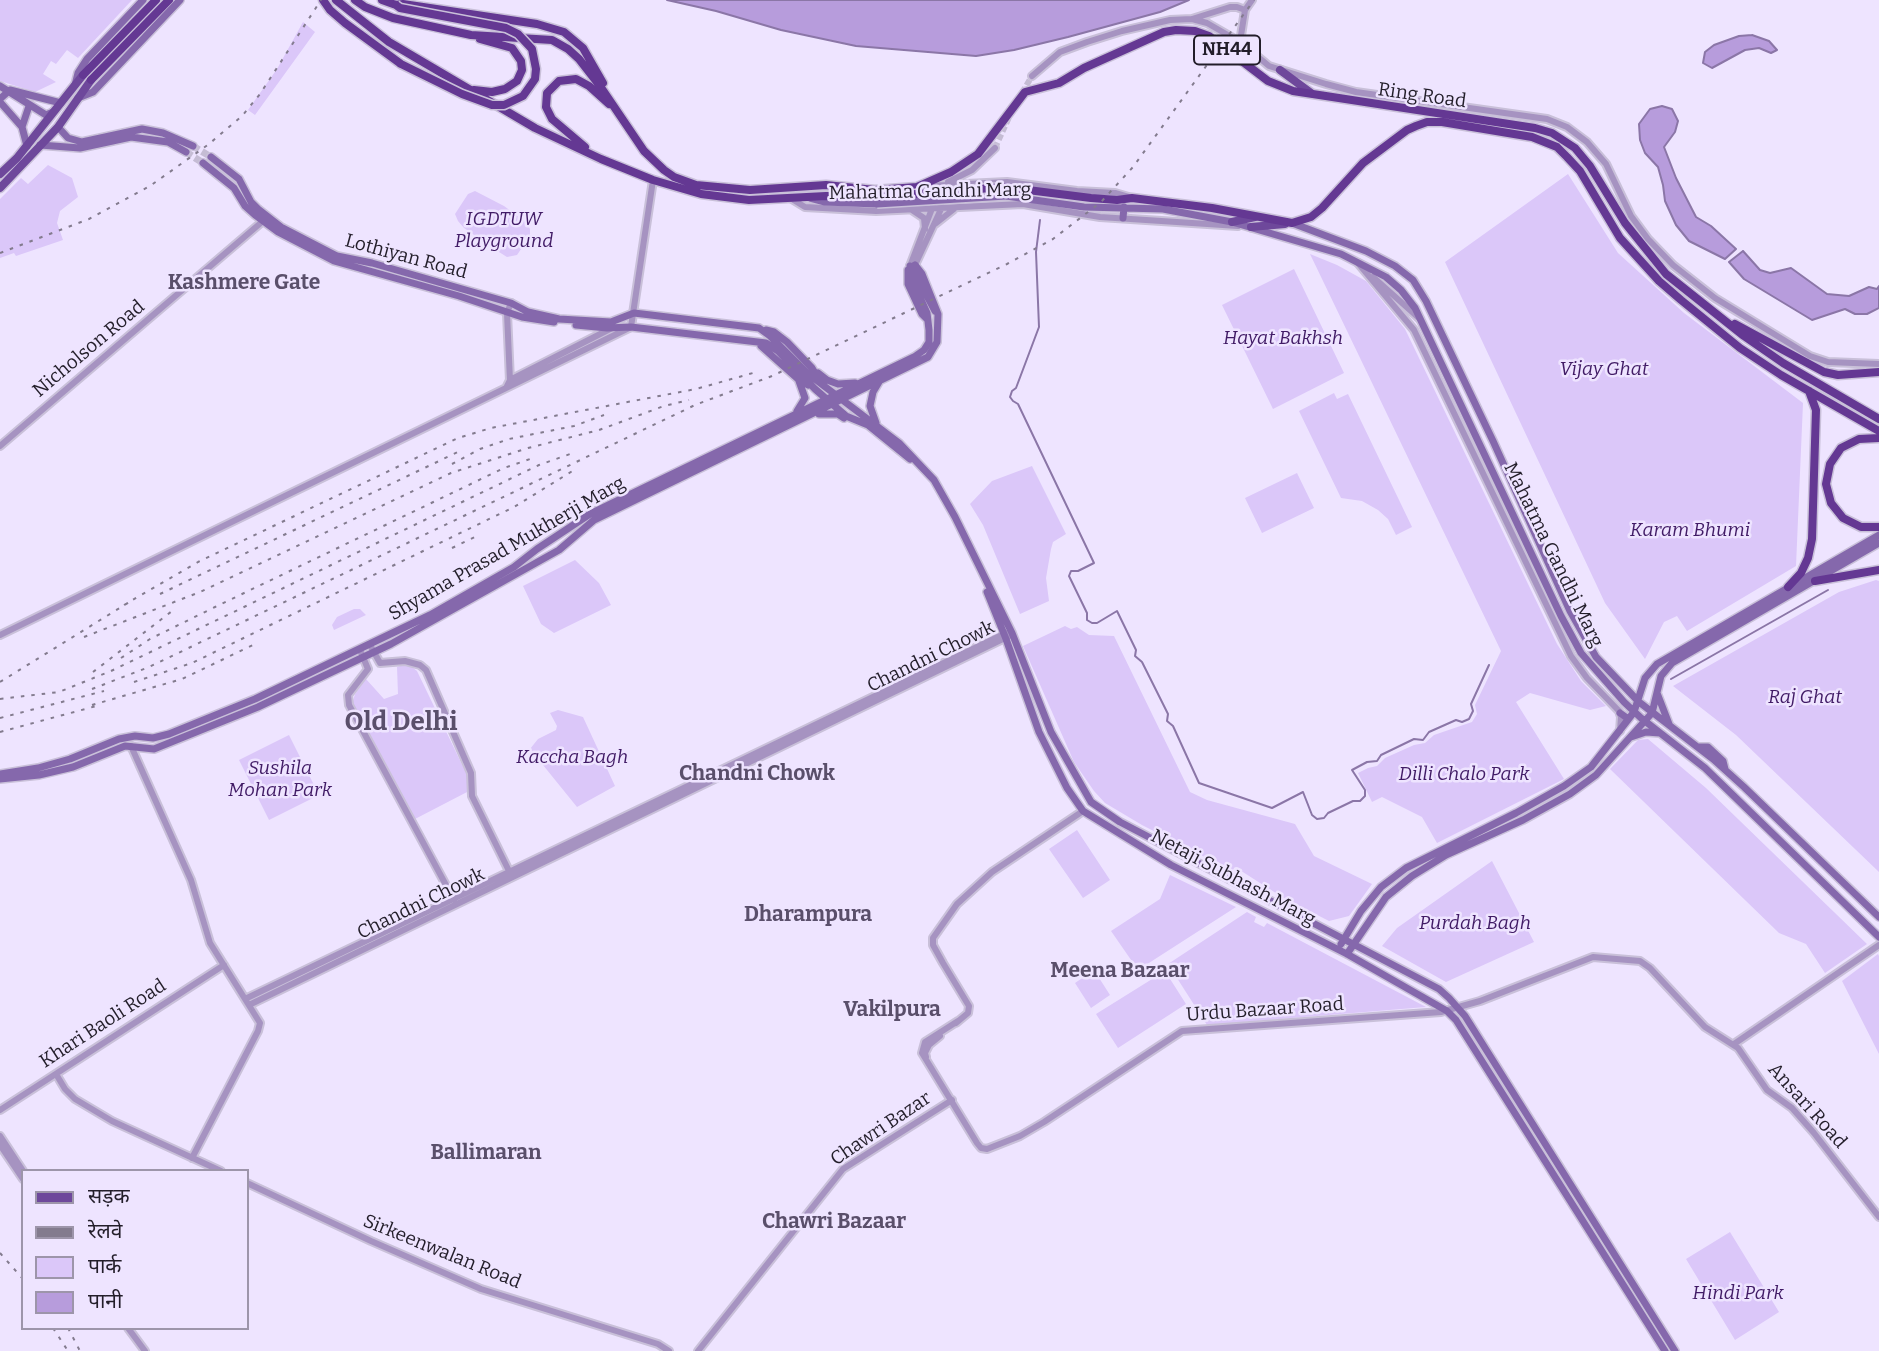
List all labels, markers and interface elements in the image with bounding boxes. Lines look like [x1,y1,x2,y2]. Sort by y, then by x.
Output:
road number: NH44 [1194,36,1260,64]
street label: Ring Road [1376,79,1468,113]
street label: Mahatma Gandhi Marg [828,179,1032,205]
park label: IGDTUW Playground [455,209,553,253]
street label: Lothiyan Road [342,230,470,284]
district label: Kashmere Gate [168,270,320,296]
street label: Nicholson Road [28,296,150,402]
park label: Hayat Bakhsh [1223,328,1343,350]
park label: Vijay Ghat [1559,359,1649,381]
street label: Mahatma Gandhi Marg [1498,459,1608,651]
street label: Shyama Prasad Mukherji Marg [385,472,629,626]
park label: Karam Bhumi [1630,520,1750,542]
street label: Chandni Chowk [864,616,998,698]
park label: Raj Ghat [1768,687,1842,709]
district label: Old Delhi [345,707,457,739]
park label: Kaccha Bagh [516,747,628,769]
park label: Sushila Mohan Park [228,758,332,802]
district label: Chandni Chowk [679,761,835,787]
park label: Dilli Chalo Park [1399,764,1529,786]
street label: Netaji Subhash Marg [1147,825,1319,931]
street label: Chandni Chowk [354,863,488,945]
district label: Dharampura [744,902,872,928]
park label: Purdah Bagh [1419,913,1531,935]
district label: Meena Bazaar [1050,958,1190,984]
street label: Khari Baoli Road [36,975,170,1073]
street label: Urdu Bazaar Road [1185,993,1345,1027]
district label: Vakilpura [843,997,941,1023]
street label: Ansari Road [1763,1059,1851,1153]
street label: Chawri Bazar [826,1087,936,1171]
district label: Ballimaran [430,1140,542,1166]
legend [21,1169,248,1330]
text: सड़क [88,1183,130,1209]
district label: Chawri Bazaar [762,1209,906,1235]
street label: Sirkeenwalan Road [360,1210,524,1294]
text: रेलवे [88,1218,123,1244]
text: पार्क [88,1253,122,1279]
park label: Hindi Park [1692,1283,1784,1305]
text: पानी [88,1288,122,1314]

